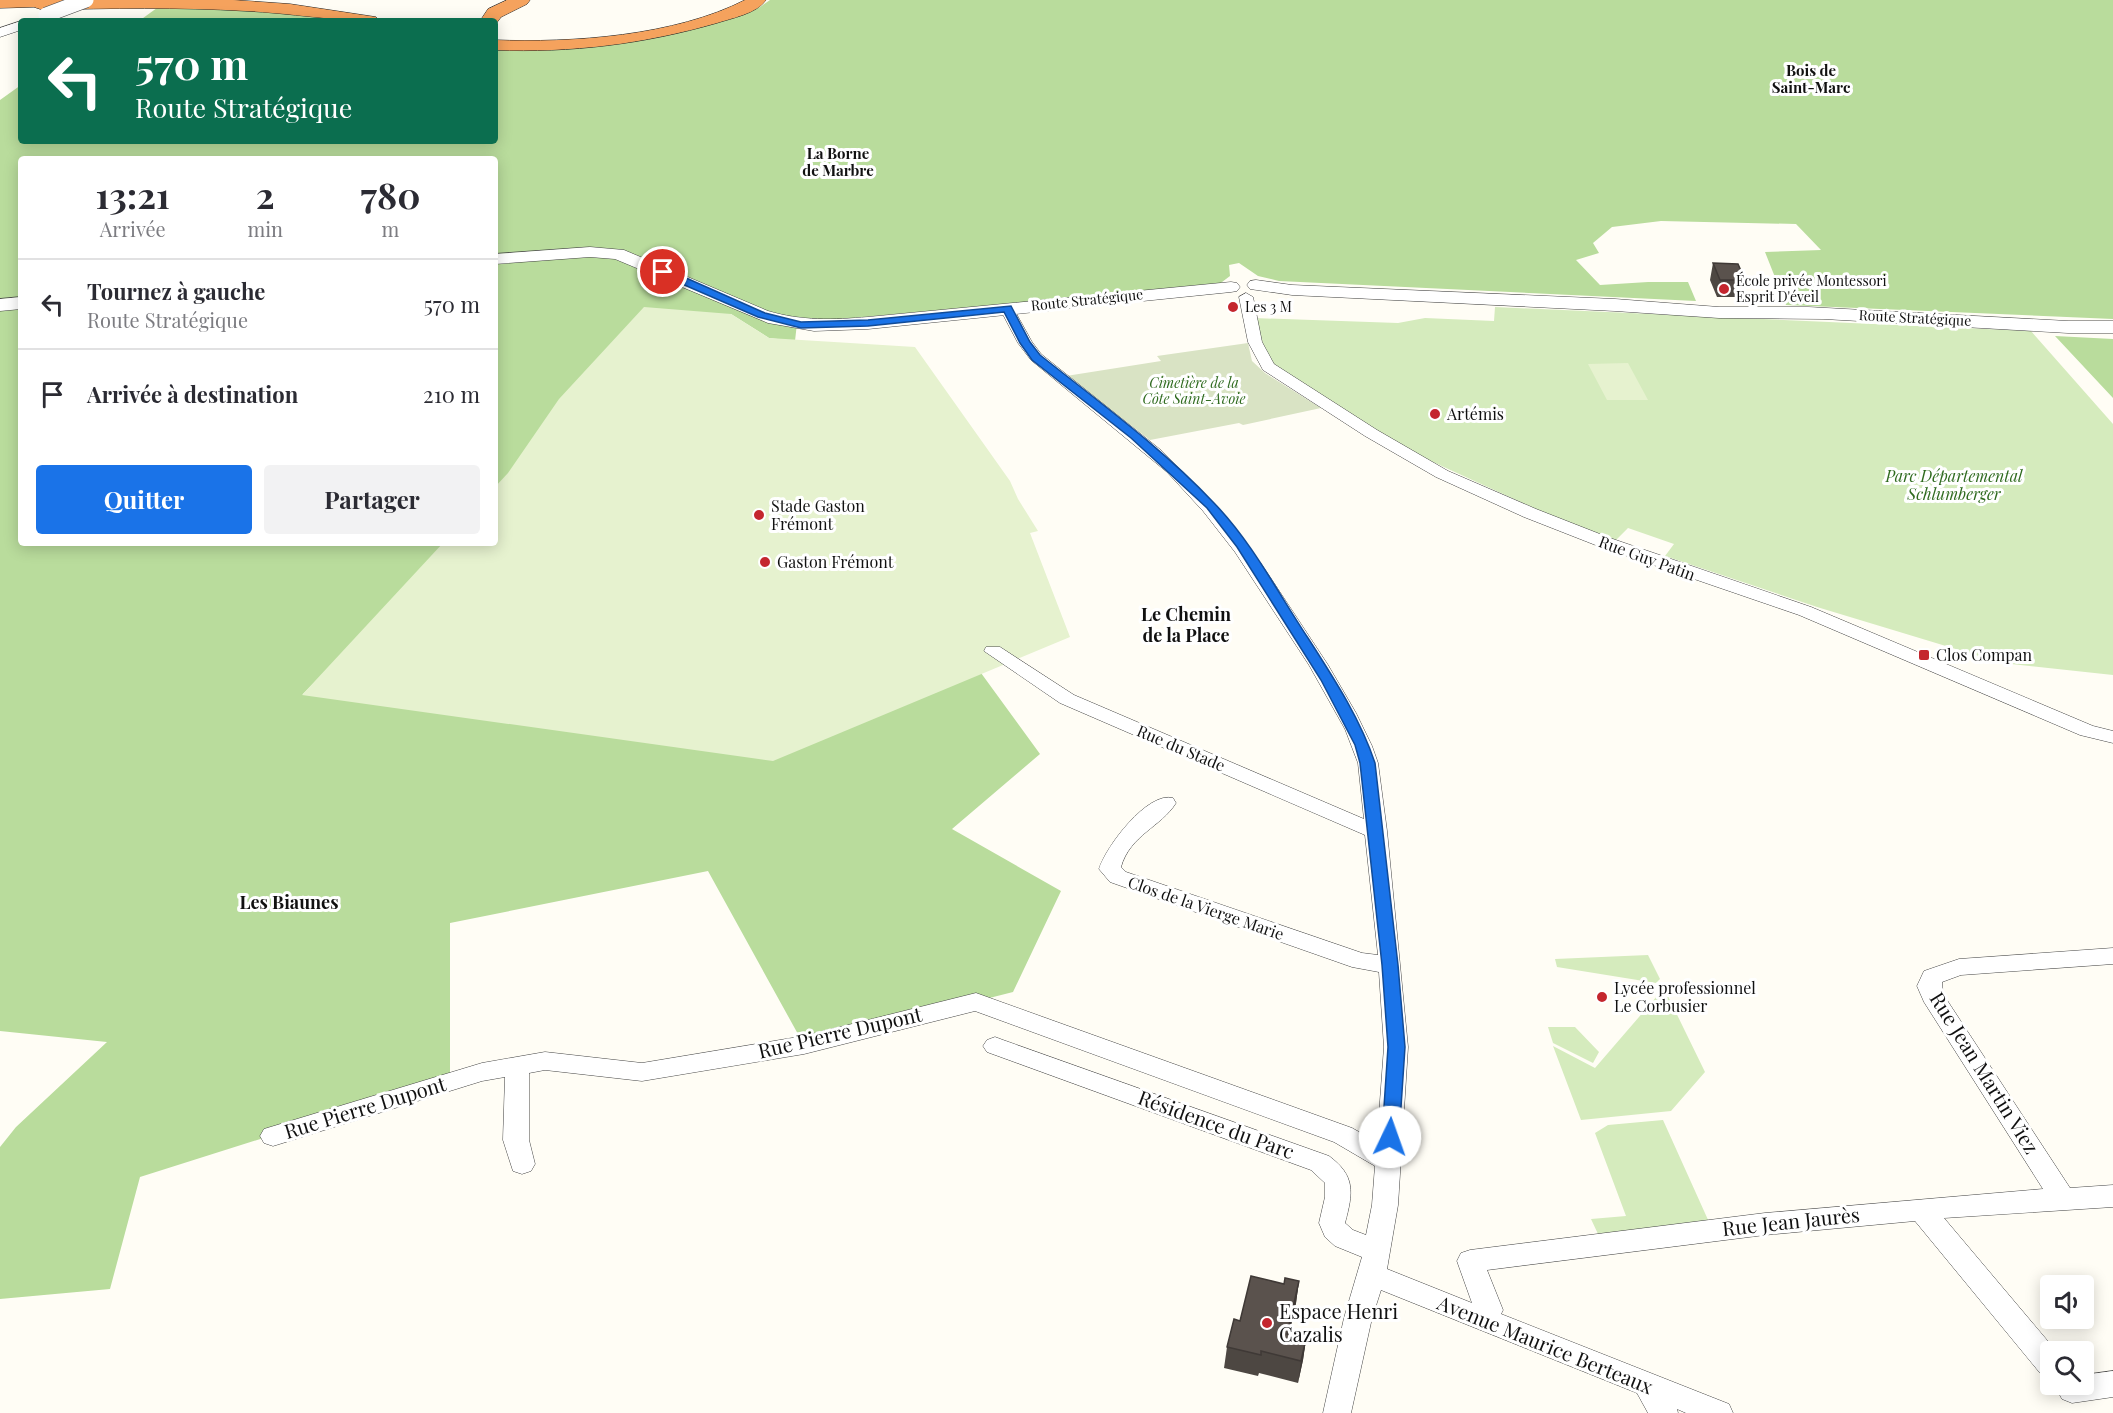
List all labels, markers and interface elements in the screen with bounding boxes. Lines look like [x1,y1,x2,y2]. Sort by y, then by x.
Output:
text: 570 m [135,35,248,91]
icon: left [36,42,114,120]
district label: Bois de Saint-Marc [1772,60,1851,97]
text: Route Stratégique [135,89,352,125]
district label: La Borne de Marbre [802,143,874,180]
text: 13:21 [96,170,170,218]
text: 2 [256,170,275,218]
text: 780 [361,170,420,218]
text: Arrivée [100,215,166,242]
text: min [247,215,283,242]
text: m [382,215,399,242]
pin [637,246,688,297]
icon: arrive [646,255,679,288]
place label: École privée Montessori Esprit D'éveil [1736,271,1887,306]
text: Tournez à gauche [87,276,265,306]
marker: École privée Montessori Esprit D'éveil [1717,282,1731,296]
street label: Route Stratégique [1030,284,1144,315]
icon: left [36,288,69,321]
text: 570 m [424,289,480,319]
place label: Les 3 M [1245,297,1292,316]
marker: Les 3 M [1226,300,1240,314]
street label: Route Stratégique [1858,305,1972,330]
text: Route Stratégique [87,306,248,333]
park label: Cimetière de la Côte Saint-Avoie [1143,373,1245,408]
icon: arrive [36,378,69,411]
text: Arrivée à destination [87,379,298,409]
text: 210 m [423,379,480,409]
place label: Artémis [1446,403,1504,424]
marker: Artémis [1428,407,1442,421]
button: Quitter [36,465,252,534]
button: Partager [264,465,480,534]
park label: Parc Départemental Schlumberger [1884,465,2023,504]
place label: Stade Gaston Frémont [771,495,865,534]
marker: Stade Gaston Frémont [752,508,766,522]
street label: Rue Guy Patin [1596,530,1699,585]
place label: Gaston Frémont [777,551,894,572]
marker: Gaston Frémont [758,555,772,569]
district label: Le Chemin de la Place [1141,602,1231,647]
place label: Clos Compan [1936,644,2033,665]
marker: Clos Compan [1917,648,1931,662]
street label: Rue du Stade [1134,720,1229,776]
street label: Clos de la Vierge Marie [1125,871,1287,944]
district label: Les Biaunes [240,890,338,914]
place label: Lycée professionnel Le Corbusier [1614,977,1756,1016]
street label: Rue Jean Martin Viez [1925,986,2046,1158]
marker: Lycée professionnel Le Corbusier [1595,990,1609,1004]
street label: Rue Pierre Dupont [755,999,925,1064]
street label: Rue Pierre Dupont [281,1069,449,1144]
street label: Résidence du Parc [1135,1083,1299,1164]
position arrow [1358,1105,1422,1169]
street label: Rue Jean Jaurès [1721,1200,1861,1241]
map controls [2040,1275,2094,1395]
button: sound [2040,1275,2094,1329]
street label: Avenue Maurice Berteaux [1433,1288,1658,1399]
place label: Espace Henri Cazalis [1279,1297,1398,1347]
marker: Espace Henri Cazalis [1260,1316,1274,1330]
button: search [2040,1341,2094,1395]

